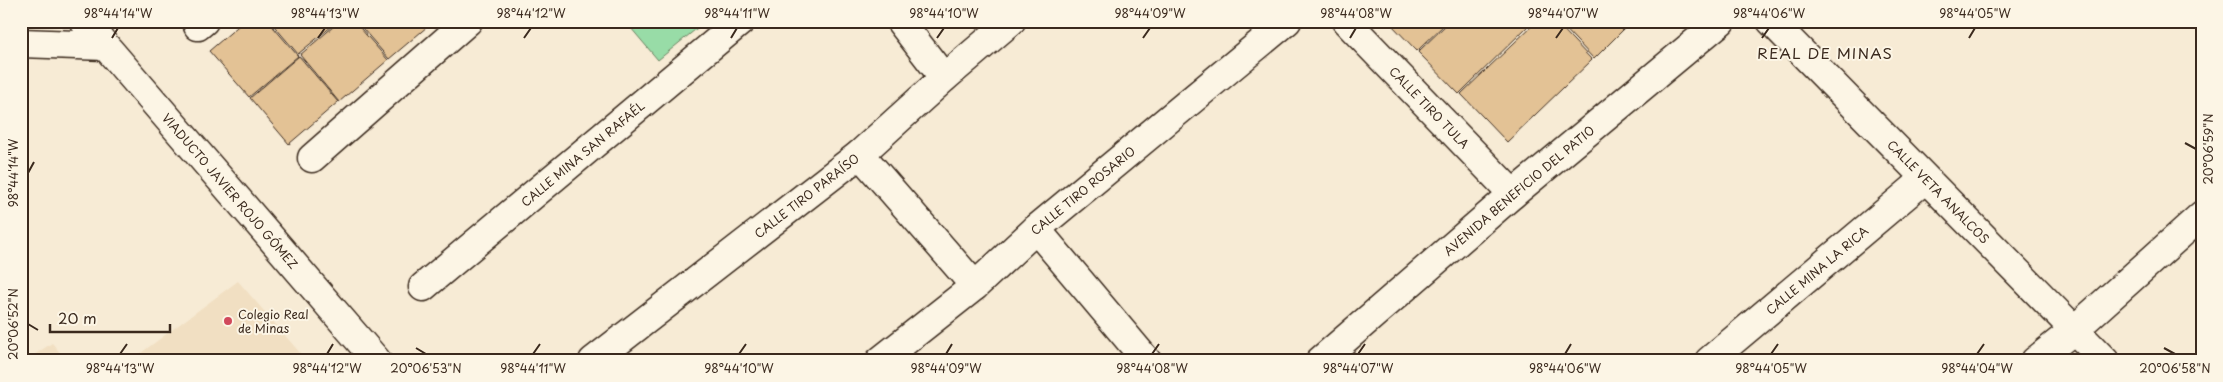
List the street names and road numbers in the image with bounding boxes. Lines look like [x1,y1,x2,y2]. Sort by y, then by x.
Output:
street label: CALLE TIRO TULA [1385,62,1473,153]
street label: CALLE MINA SAN RAFAÉL [517,97,648,211]
street label: VIADUCTO JAVIER ROJO GÓMEZ [158,109,302,272]
street label: AVENIDA BENEFICIO DEL PATIO [1439,121,1598,259]
street label: CALLE VETA ANALCOS [1883,136,1994,247]
street label: CALLE TIRO ROSARIO [1026,142,1139,239]
street label: CALLE TIRO PARAÍSO [750,149,863,242]
street label: CALLE MINA LA RICA [1762,222,1872,319]

